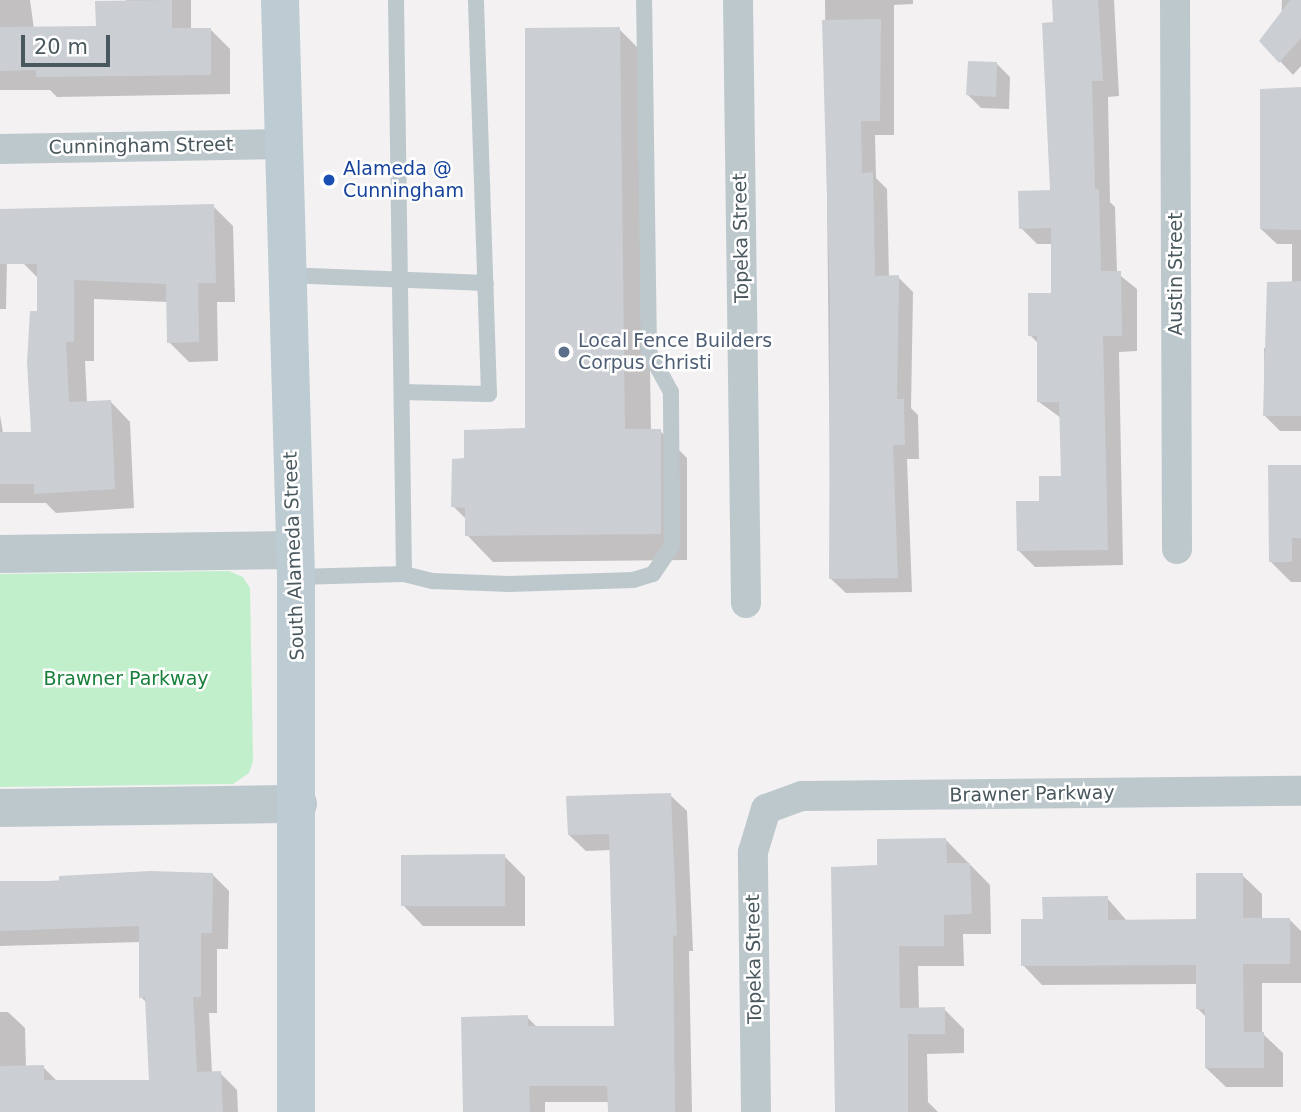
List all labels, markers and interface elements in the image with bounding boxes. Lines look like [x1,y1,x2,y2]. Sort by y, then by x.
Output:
scale bar [24,21,114,65]
text: 20 m [34,35,88,59]
street label: Cunningham Street [48,133,234,159]
place label: Alameda @ Cunningham [343,158,464,202]
marker: Alameda @ Cunningham [321,172,337,188]
street label: Topeka Street [728,173,754,303]
street label: Austin Street [1165,212,1187,336]
place label: Local Fence Builders Corpus Christi [578,330,772,374]
marker: Local Fence Builders Corpus Christi [556,344,572,360]
street label: South Alameda Street [279,451,309,661]
park label: Brawner Parkway [43,668,209,690]
street label: Brawner Parkway [949,781,1115,807]
street label: Topeka Street [741,894,767,1024]

